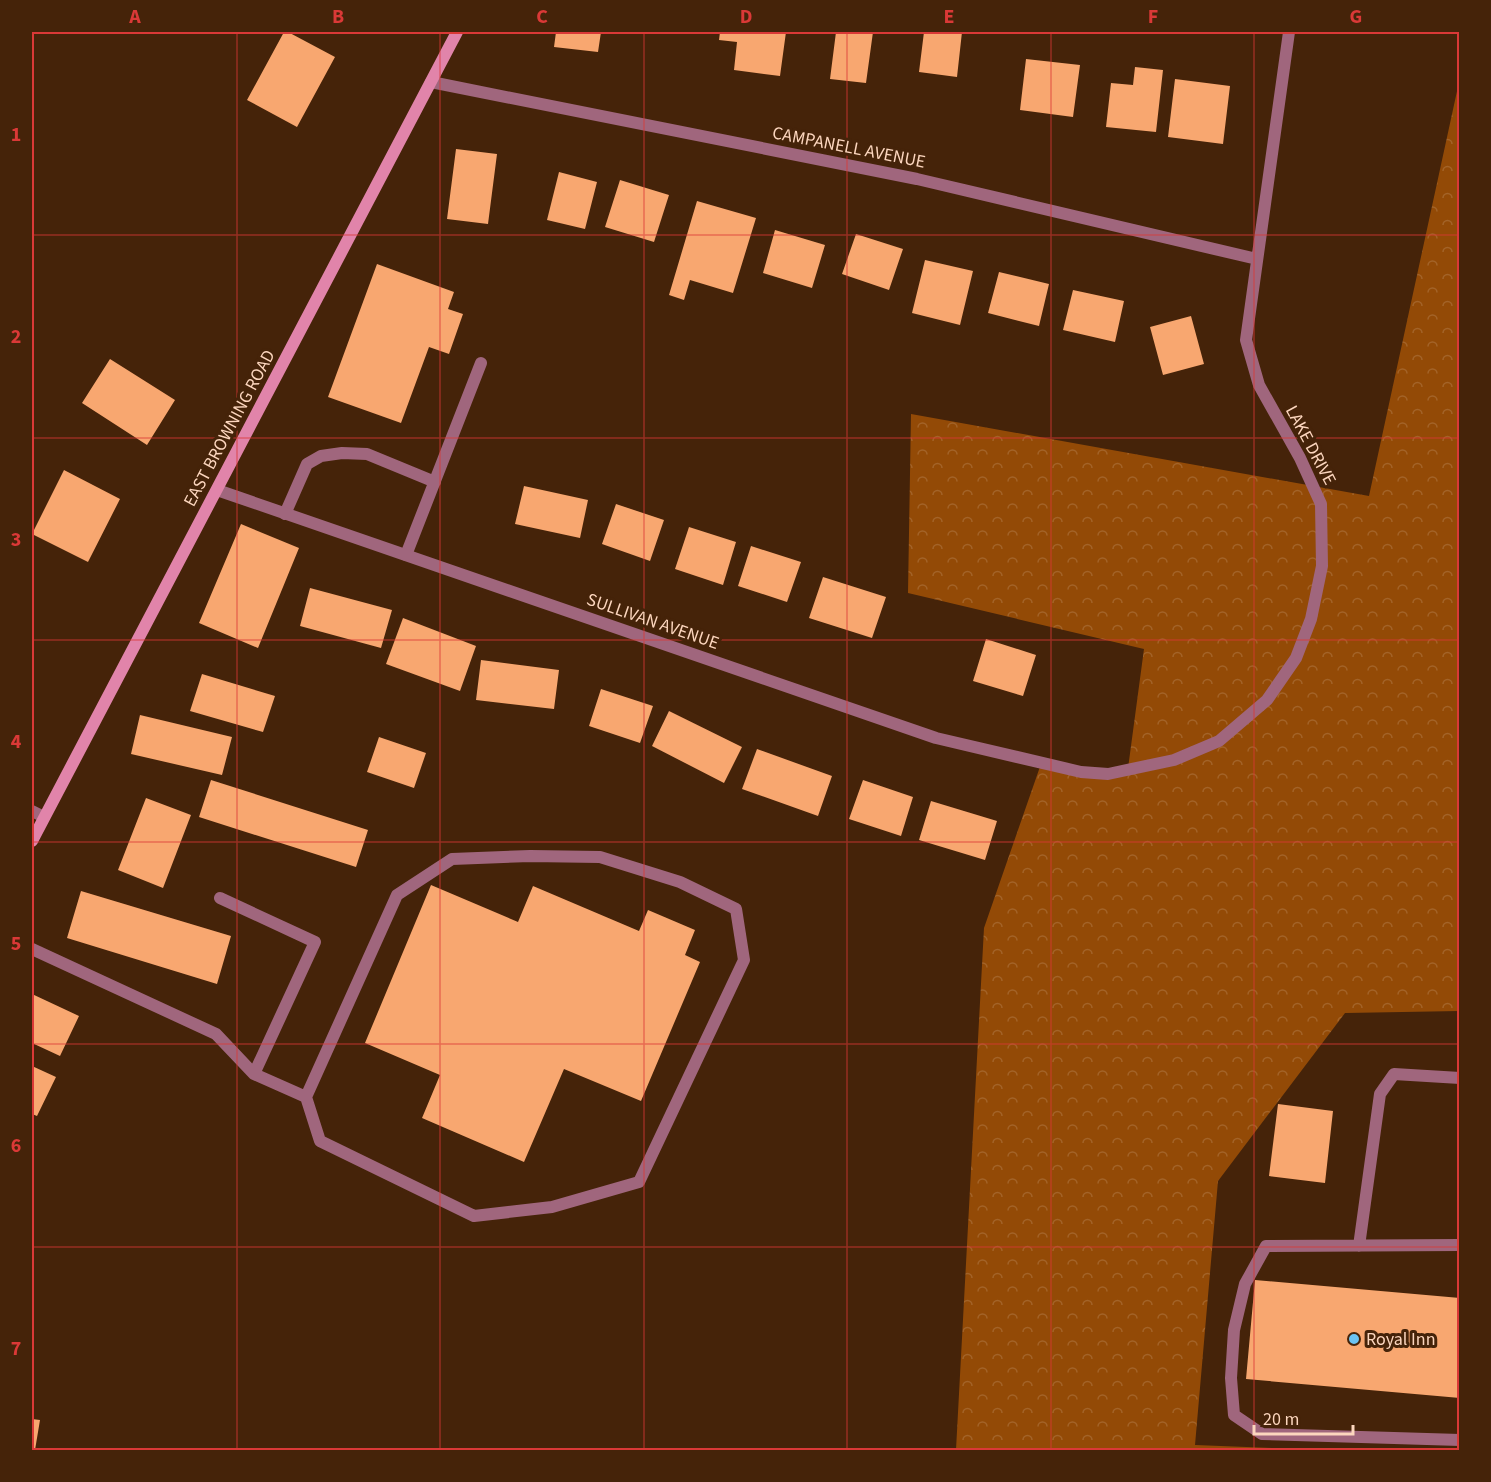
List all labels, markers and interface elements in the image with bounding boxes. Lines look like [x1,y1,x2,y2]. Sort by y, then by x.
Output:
text: A [128,3,141,31]
text: B [332,3,344,31]
text: C [536,3,548,31]
text: D [740,3,752,31]
text: E [944,3,954,31]
text: F [1148,3,1158,31]
text: G [1350,3,1362,31]
street label: CAMPANELL AVENUE [770,120,928,175]
text: 1 [11,121,21,149]
text: 2 [11,323,21,351]
street label: EAST BROWNING ROAD [178,345,281,511]
street label: LAKE DRIVE [1279,401,1342,489]
text: 3 [11,526,21,554]
street label: SULLIVAN AVENUE [583,587,722,656]
text: 4 [11,728,22,756]
text: 5 [11,930,21,958]
text: 6 [11,1132,21,1160]
place label: Royal Inn [1366,1327,1436,1352]
marker: Royal Inn [1347,1332,1361,1346]
text: 7 [11,1335,21,1363]
scale bar [1254,1398,1353,1436]
text: 20 m [1263,1407,1299,1432]

